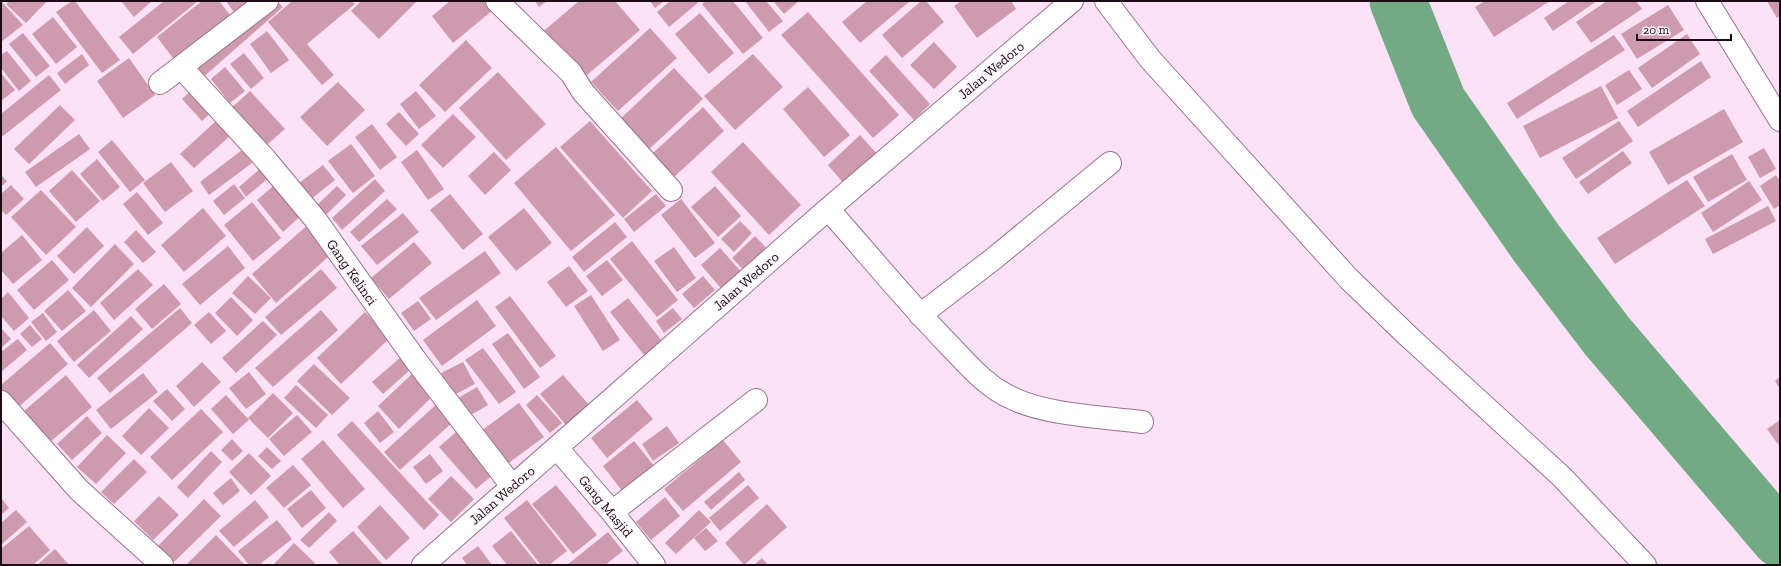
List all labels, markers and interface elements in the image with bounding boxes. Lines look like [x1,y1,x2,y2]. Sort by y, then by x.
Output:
scale bar [1637,16,1731,42]
text: 20 m [1643,23,1670,37]
street label: Jalan Wedoro [955,38,1028,103]
street label: Gang Kelinci [323,236,381,309]
street label: Jalan Wedoro [710,248,782,314]
street label: Jalan Wedoro [466,462,538,528]
street label: Gang Masjid [575,472,637,541]

